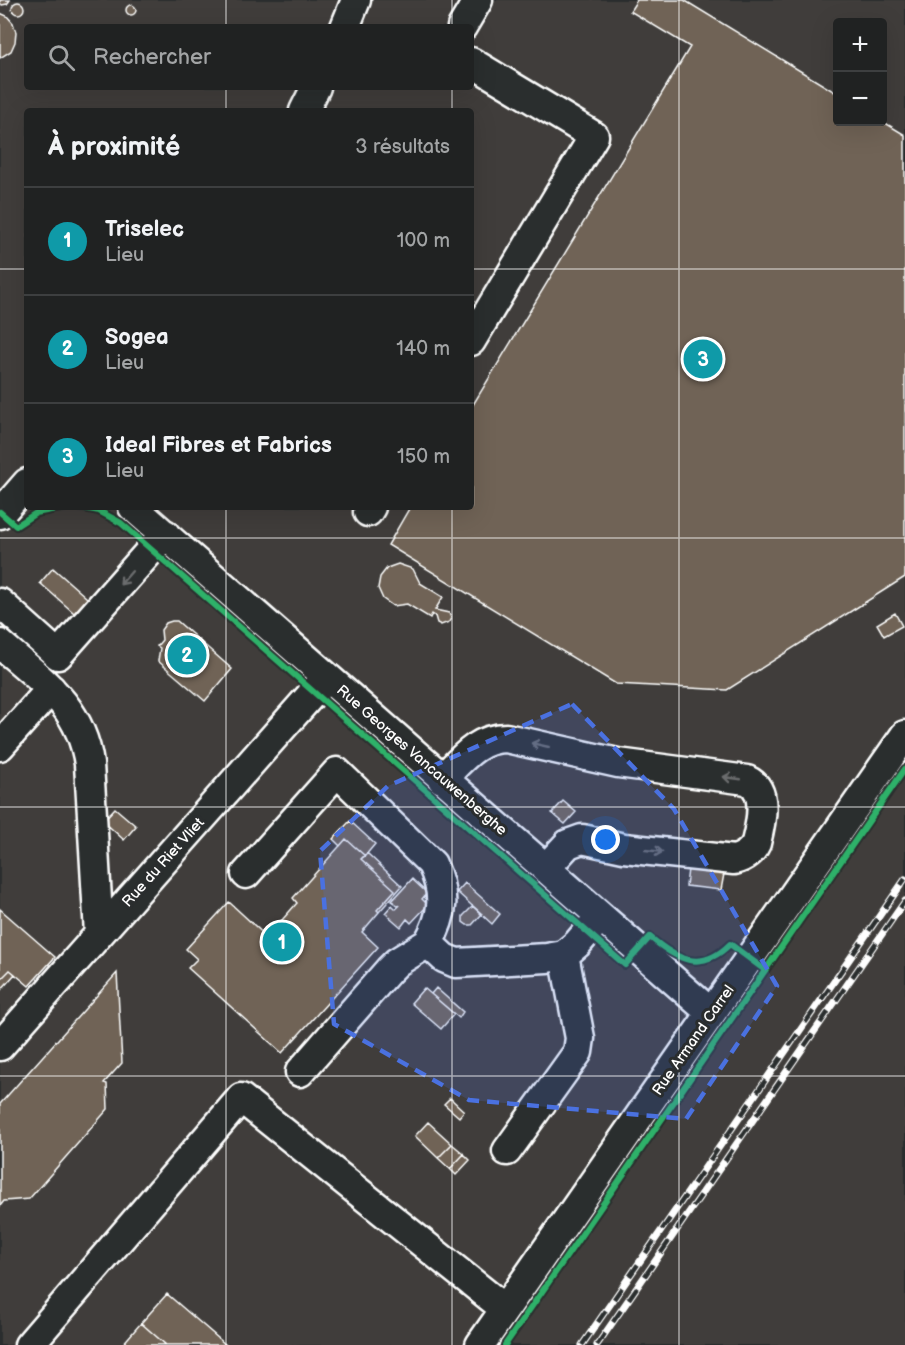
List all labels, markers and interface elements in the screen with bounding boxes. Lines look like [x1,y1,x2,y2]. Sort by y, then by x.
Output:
map controls [833,18,887,126]
button: + [833,18,887,72]
search box [24,24,474,90]
icon: search [45,41,78,74]
text: Rechercher [93,44,211,71]
button: − [833,72,887,126]
text: À proximité [48,132,180,163]
text: 3 résultats [355,135,450,159]
text: Triselec [105,216,184,243]
text: 1 [63,229,72,253]
text: 100 m [397,229,450,253]
text: Lieu [105,243,144,267]
text: Sogea [105,324,169,351]
pin: 3 [684,336,722,382]
text: 2 [62,337,73,361]
text: 140 m [396,337,450,361]
text: Lieu [105,351,144,375]
text: Ideal Fibres et Fabrics [105,432,332,459]
text: 3 [62,445,73,469]
text: 150 m [397,445,450,469]
text: Lieu [105,459,144,483]
one-way arrow [119,570,133,585]
pin: 2 [168,632,207,678]
street label: Rue Georges Vancauwenberghe [332,681,511,840]
one-way arrow [531,738,550,750]
one-way arrow [723,772,742,783]
street label: Rue du Riet Vliet [118,813,209,911]
your location [591,825,620,854]
one-way arrow [643,846,663,857]
pin: 1 [262,920,302,964]
street label: Rue Armand Carrel [648,981,739,1099]

